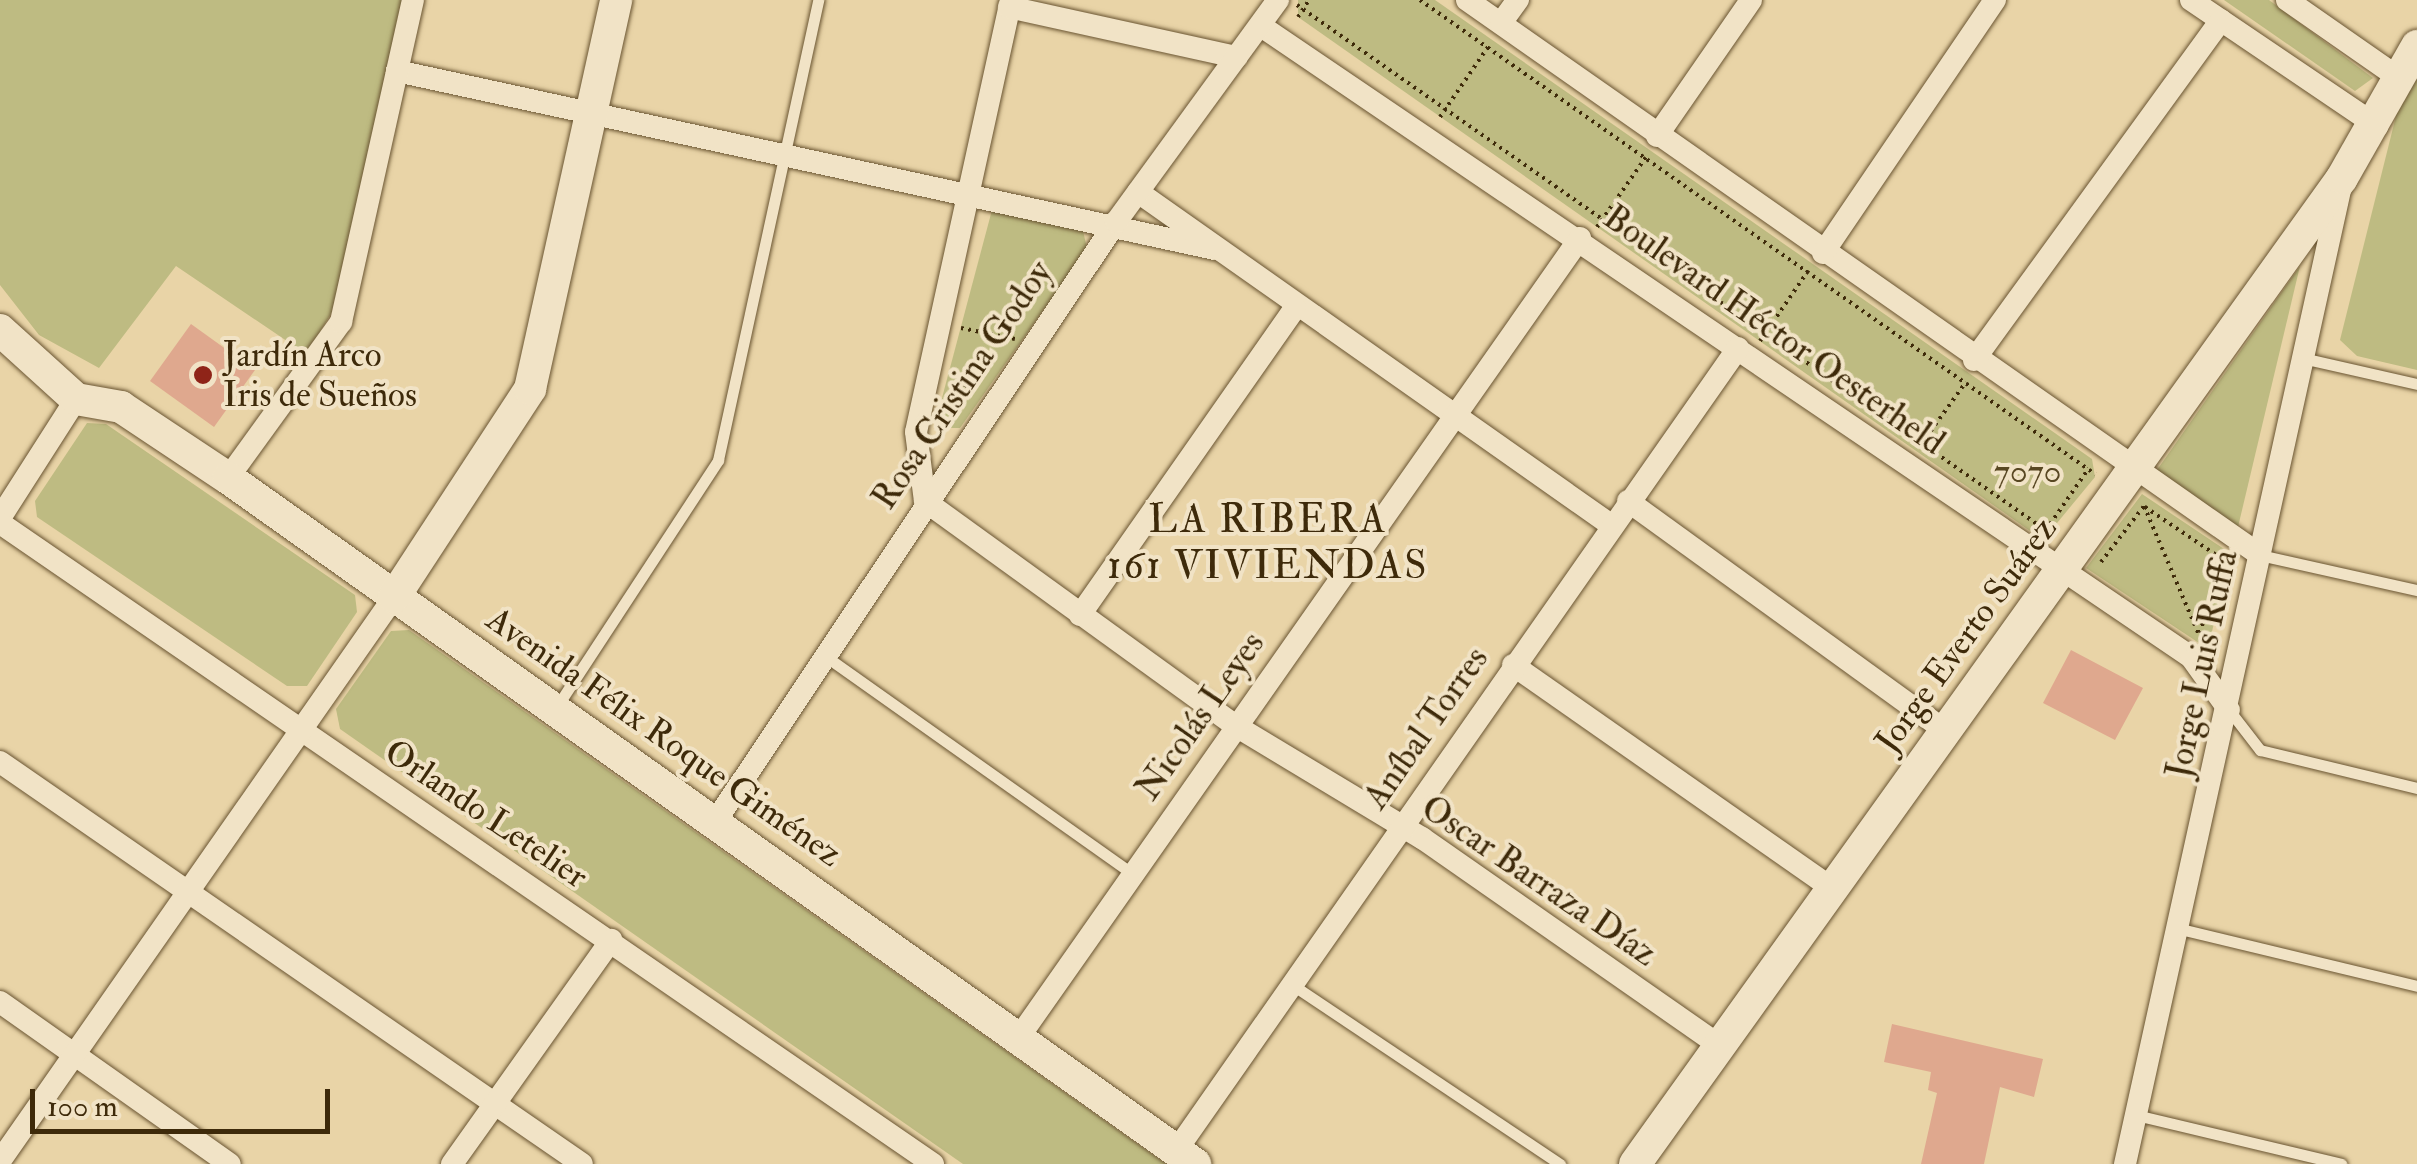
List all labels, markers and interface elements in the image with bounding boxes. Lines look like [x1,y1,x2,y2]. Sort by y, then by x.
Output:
street label: Boulevard Héctor Oesterheld [1595,196,1953,464]
street label: Rosa Cristina Godoy [863,253,1061,517]
place label: Jardín Arco Iris de Sueños [223,334,417,416]
marker: Jardín Arco Iris de Sueños [192,364,214,386]
park label: 7070 [1994,450,2062,492]
district label: LA RIBERA 161 VIVIENDAS [1107,496,1429,590]
street label: Jorge Everto Suárez [1866,509,2066,761]
street label: Jorge Luis Ruffa [2157,546,2247,782]
street label: Avenida Félix Roque Giménez [478,598,850,876]
street label: Nicolás Leyes [1127,624,1273,808]
street label: Aníbal Torres [1355,639,1497,817]
street label: Orlando Letelier [376,731,596,897]
street label: Oscar Barraza Díaz [1413,787,1665,975]
scale bar [35,1069,335,1131]
text: 100 m [47,1088,118,1125]

